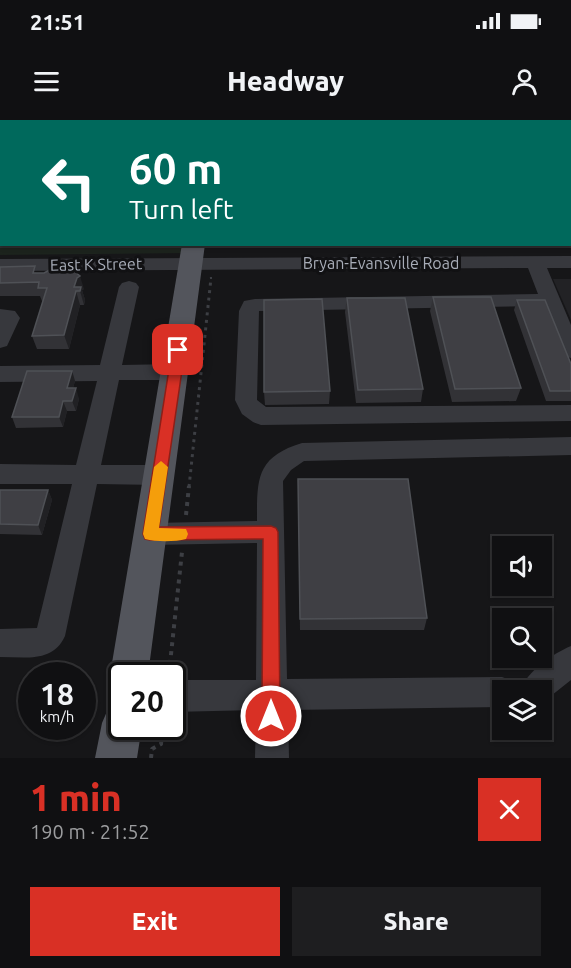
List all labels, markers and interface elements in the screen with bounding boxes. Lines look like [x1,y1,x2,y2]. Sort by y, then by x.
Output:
text: 21:51 [30,9,85,34]
icon: menu [30,65,63,98]
icon: person [508,65,541,98]
text: Headway [227,66,344,96]
icon: left [30,144,108,222]
text: 60 m [129,145,223,192]
text: Turn left [129,194,233,224]
street label: East K Street [50,254,143,274]
street label: Bryan-Evansville Road [303,254,459,272]
pin [152,324,203,375]
icon: arrive [161,333,194,366]
map controls [492,536,552,740]
button: sound [492,536,552,596]
button: search [492,608,552,668]
speed limit sign: 20 [108,662,186,740]
text: 18 [40,677,74,711]
button: layers [492,680,552,740]
position arrow [239,684,303,748]
text: km/h [40,708,74,725]
text: 1 min [30,777,122,818]
button: close [478,778,541,841]
text: 190 m · 21:52 [30,820,150,843]
button: Exit [30,887,280,956]
button: Share [292,887,541,956]

